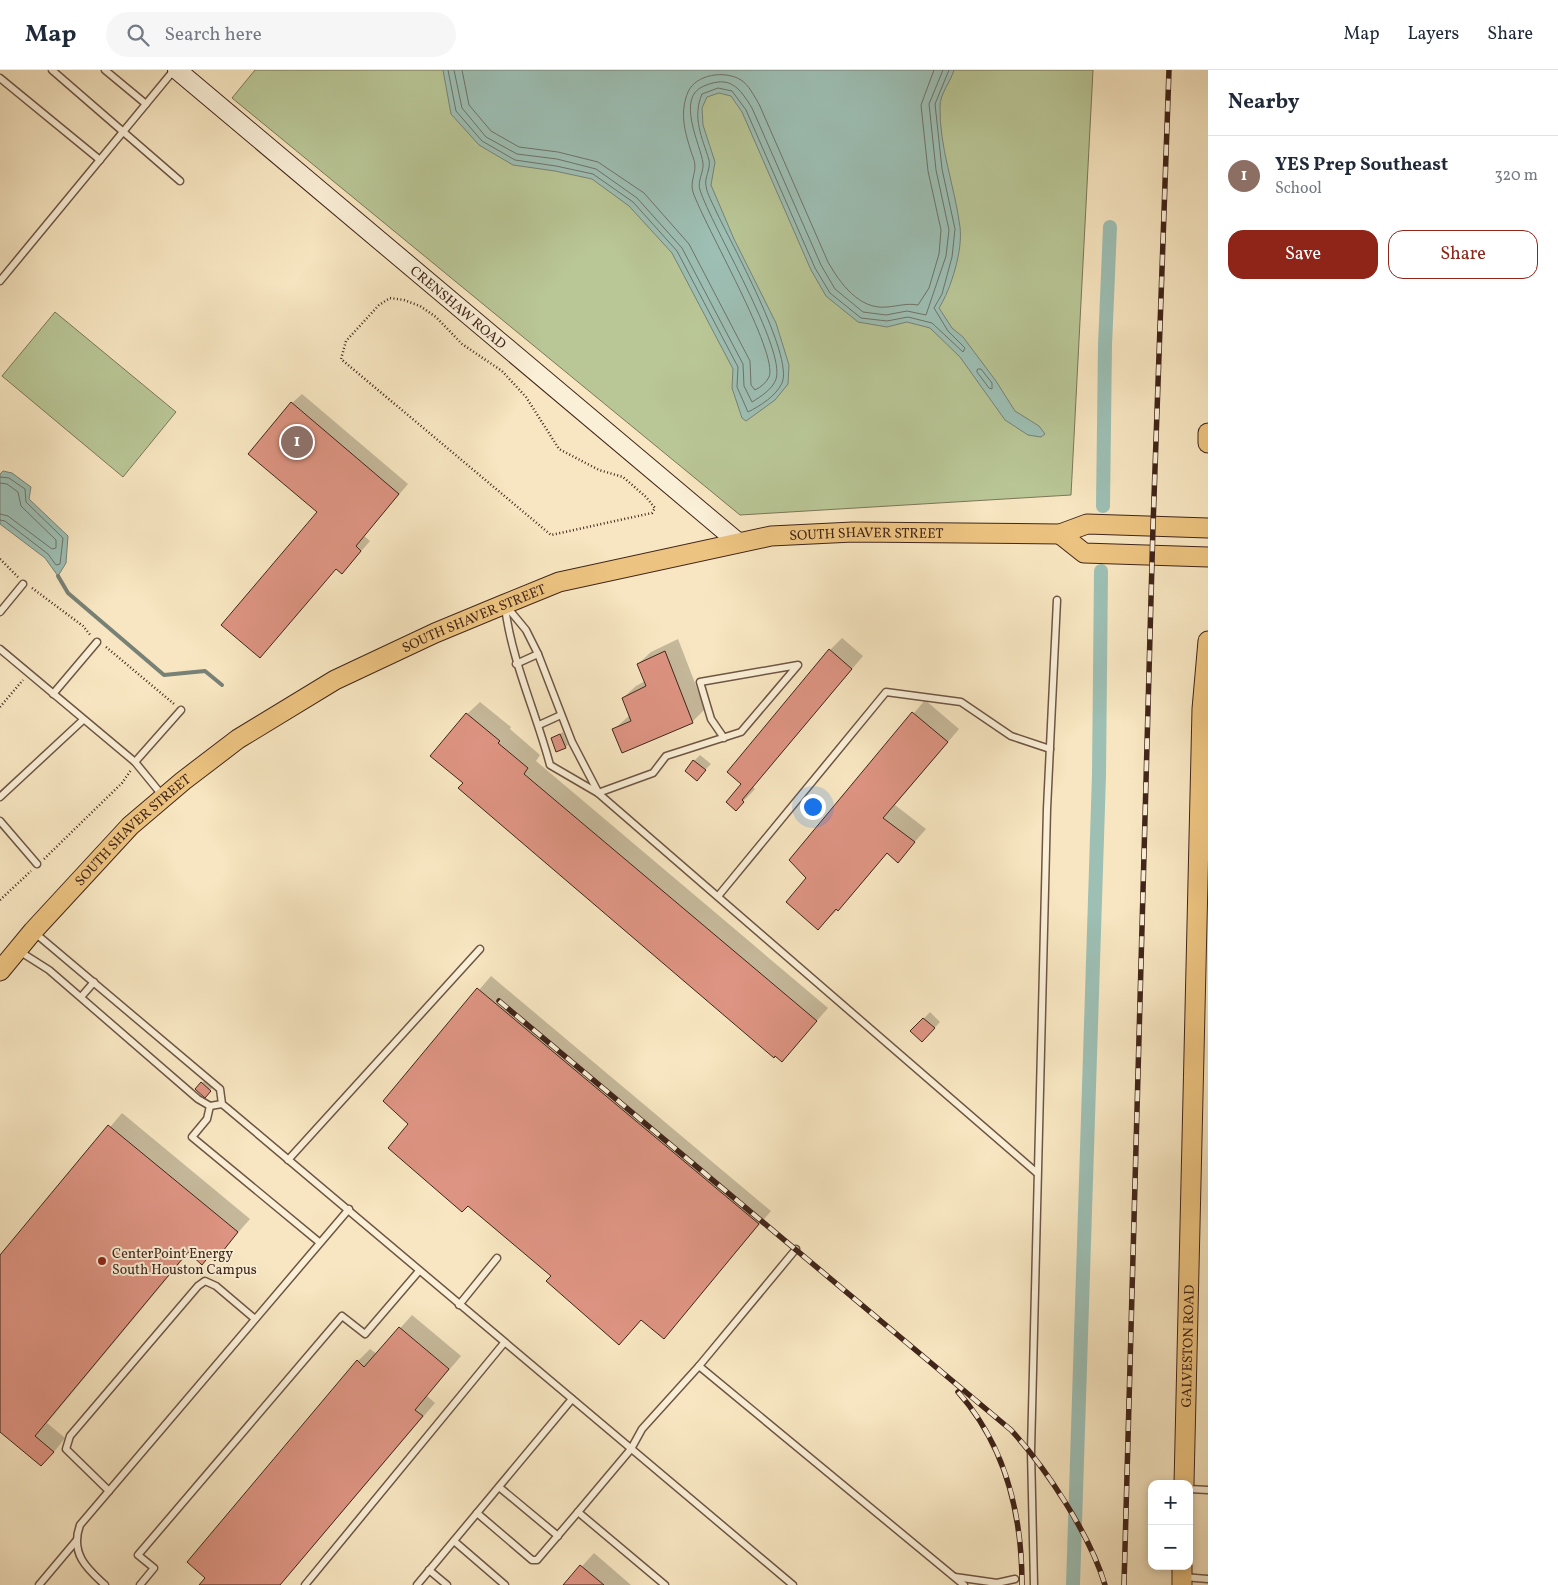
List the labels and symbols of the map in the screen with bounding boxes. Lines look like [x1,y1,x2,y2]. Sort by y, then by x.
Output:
street label: CRENSHAW ROAD [405,262,510,354]
pin: 1 [281,423,313,461]
street label: SOUTH SHAVER STREET [789,524,944,546]
street label: SOUTH SHAVER STREET [399,580,549,658]
street label: SOUTH SHAVER STREET [71,770,195,891]
your location [800,794,826,820]
place label: CenterPoint Energy South Houston Campus [112,1245,257,1280]
marker: CenterPoint Energy South Houston Campus [96,1255,108,1267]
street label: GALVESTON ROAD [1178,1285,1200,1408]

